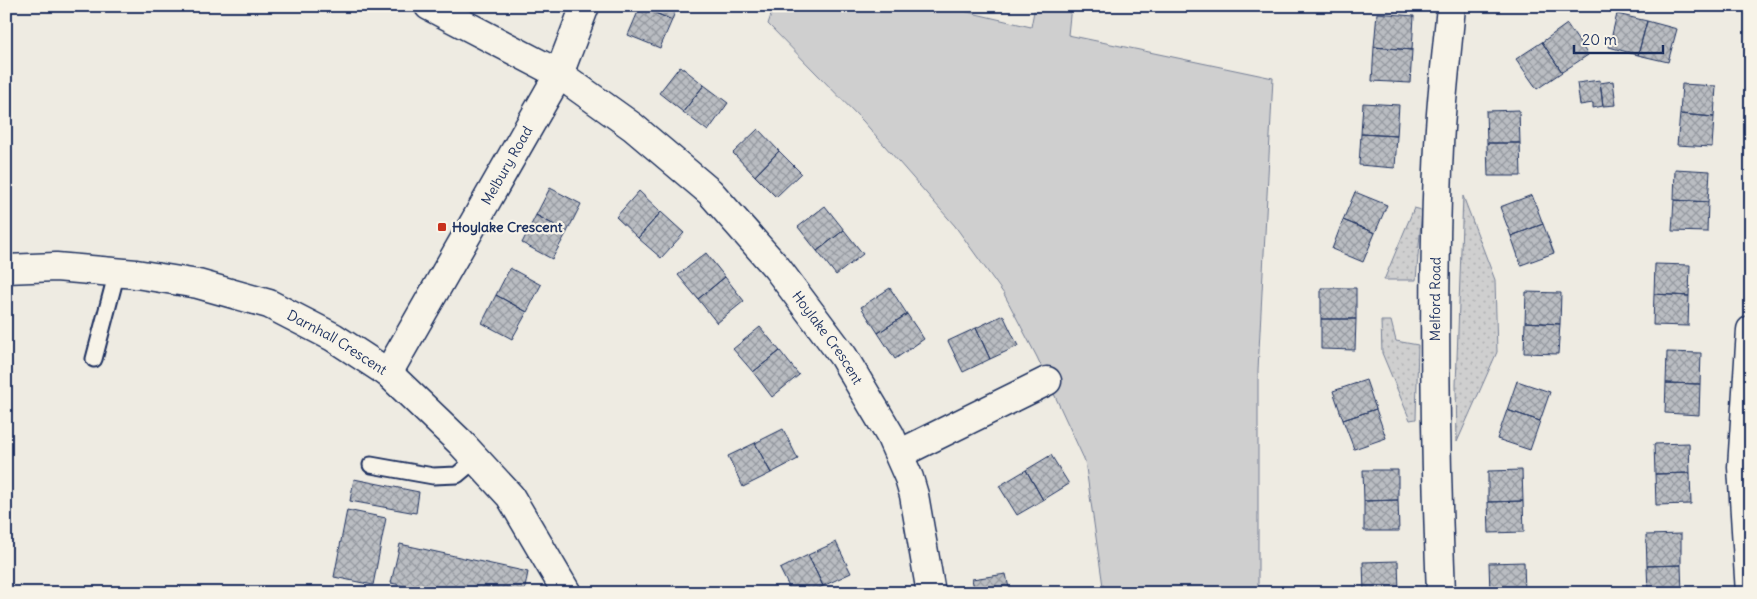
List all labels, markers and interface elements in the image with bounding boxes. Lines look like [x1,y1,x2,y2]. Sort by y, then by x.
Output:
scale bar [1574,22,1663,54]
text: 20 m [1582,30,1617,49]
street label: Melbury Road [477,123,536,208]
place label: Hoylake Crescent [452,218,563,236]
marker: Hoylake Crescent [436,221,448,233]
street label: Melford Road [1426,257,1445,341]
street label: Hoylake Crescent [788,287,867,388]
street label: Darnhall Crescent [284,306,391,379]

